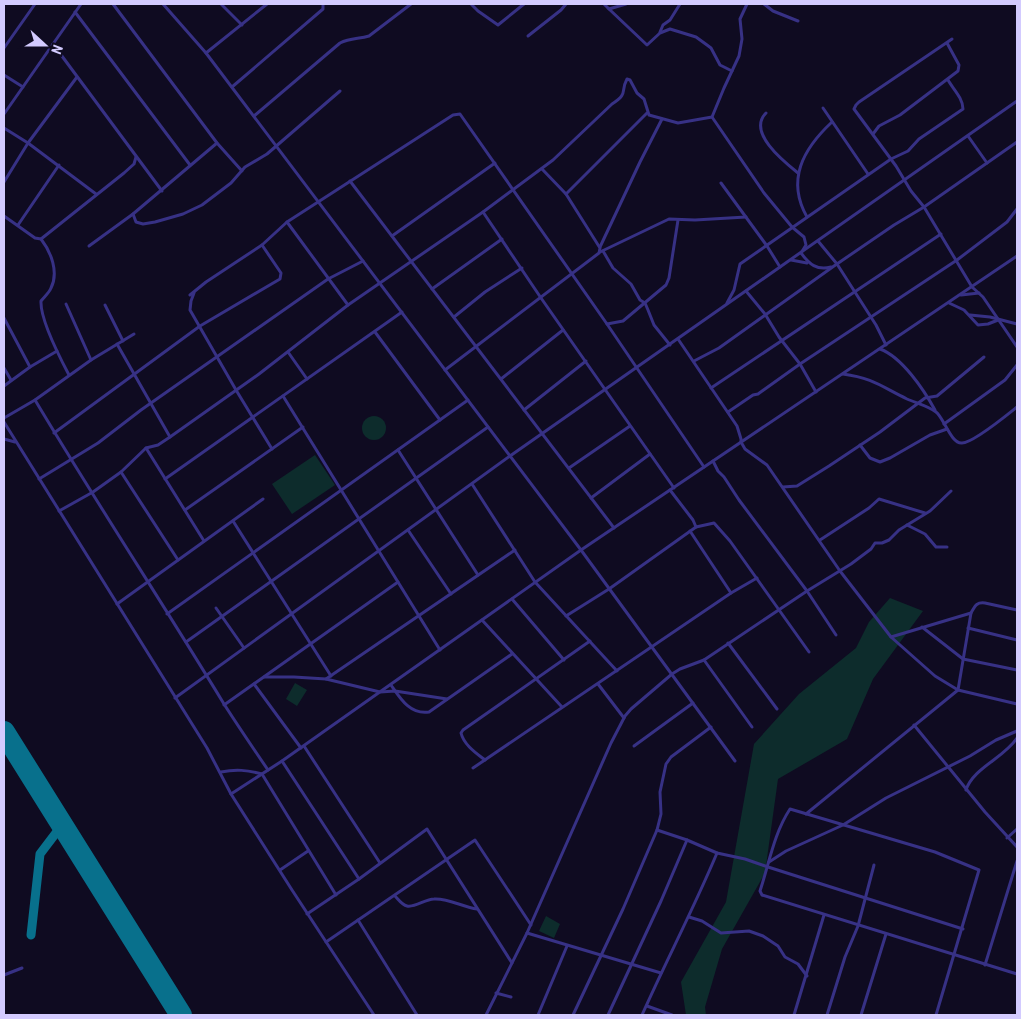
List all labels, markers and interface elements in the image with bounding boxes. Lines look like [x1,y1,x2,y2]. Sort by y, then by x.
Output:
north arrow [20,20,70,70]
text: N [48,43,66,57]

